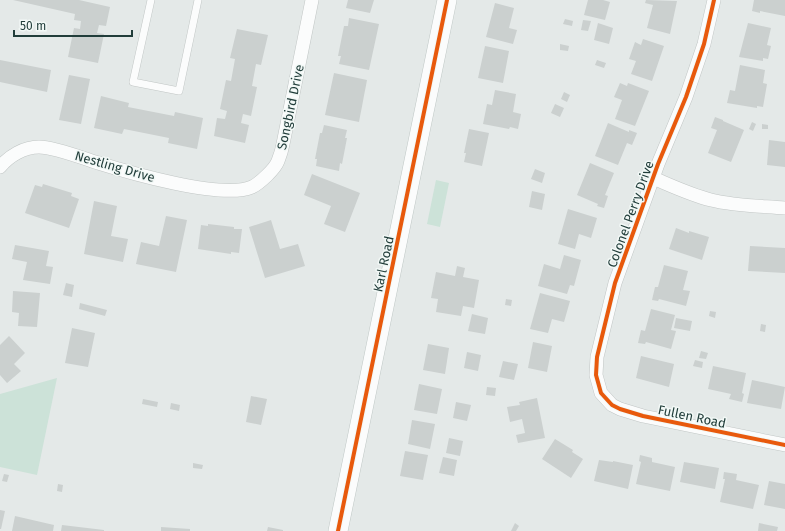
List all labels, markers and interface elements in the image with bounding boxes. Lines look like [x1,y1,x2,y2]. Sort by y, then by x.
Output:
scale bar [14,12,132,38]
text: 50 m [20,19,46,33]
street label: Songbird Drive [274,63,307,151]
street label: Nestling Drive [73,148,157,185]
street label: Colonel Perry Drive [604,159,657,270]
street label: Karl Road [370,235,397,293]
street label: Fullen Road [657,402,727,431]

